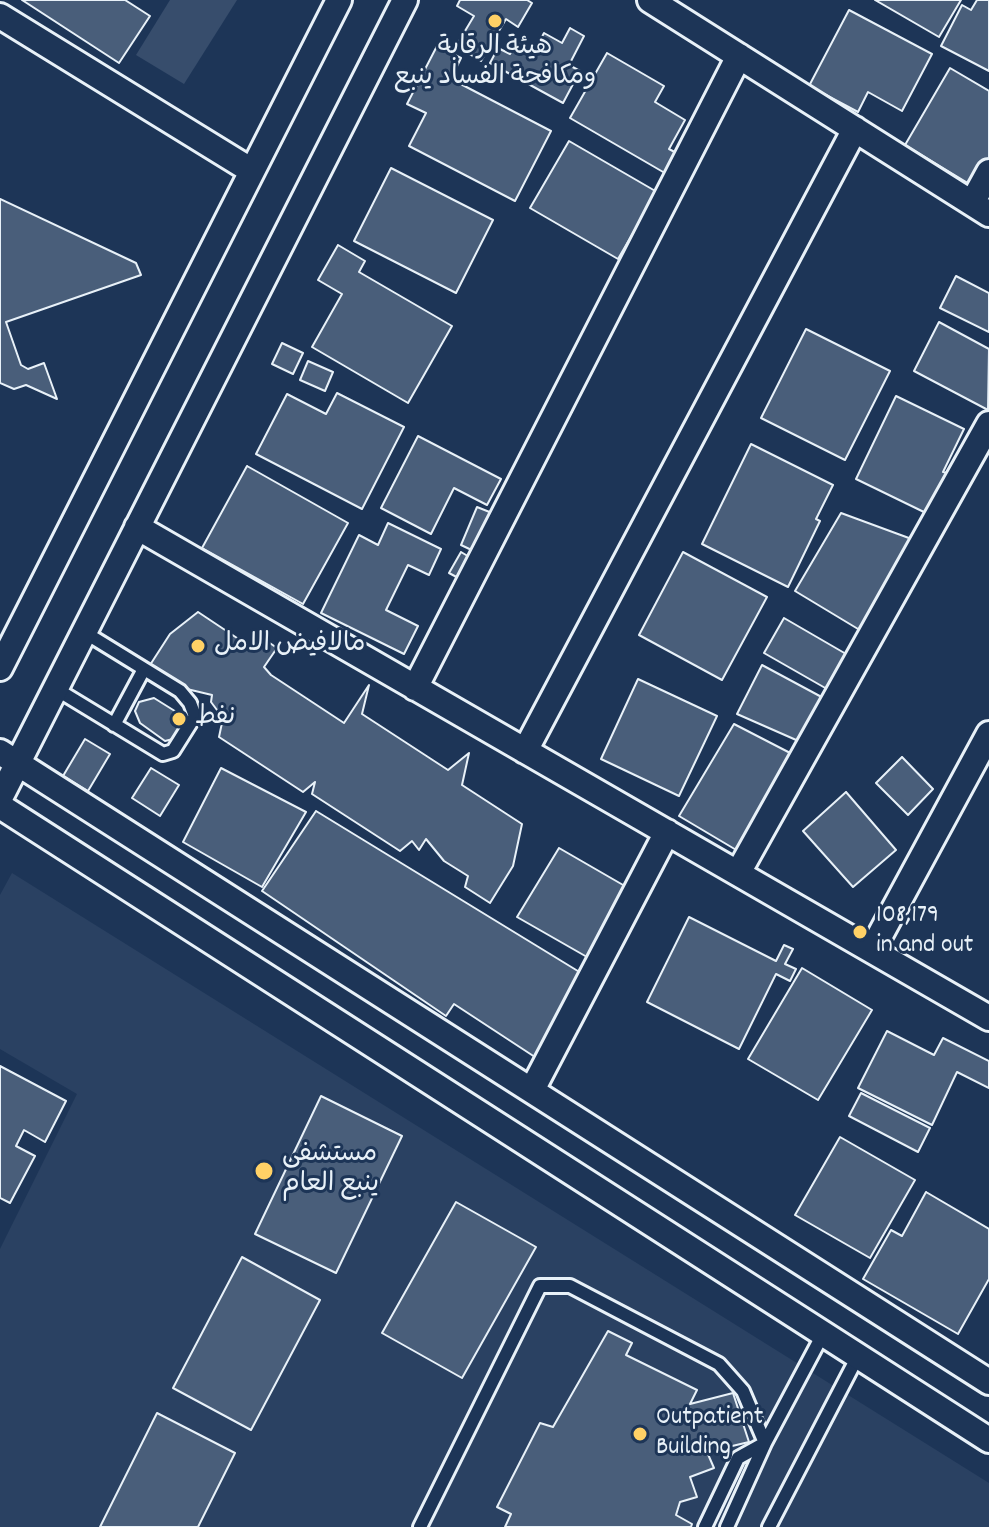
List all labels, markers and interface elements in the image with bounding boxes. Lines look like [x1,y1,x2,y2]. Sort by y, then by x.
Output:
marker: هيئة الرقابة ومكافحة الفساد ينبع [486,12,504,30]
place label: هيئة الرقابة ومكافحة الفساد ينبع [394,33,596,94]
place label: مالافيض الامل [214,630,365,662]
marker: مالافيض الامل [189,637,207,655]
place label: نفط [195,703,235,735]
marker: نفط [170,710,188,728]
place label: 108,179 in and out [876,901,973,962]
marker: 108,179 in and out [851,923,869,941]
place label: مستشفى ينبع العام [282,1140,379,1202]
marker: مستشفى ينبع العام [253,1160,275,1182]
place label: Outpatient Building [656,1403,763,1464]
marker: Outpatient Building [631,1425,649,1443]

